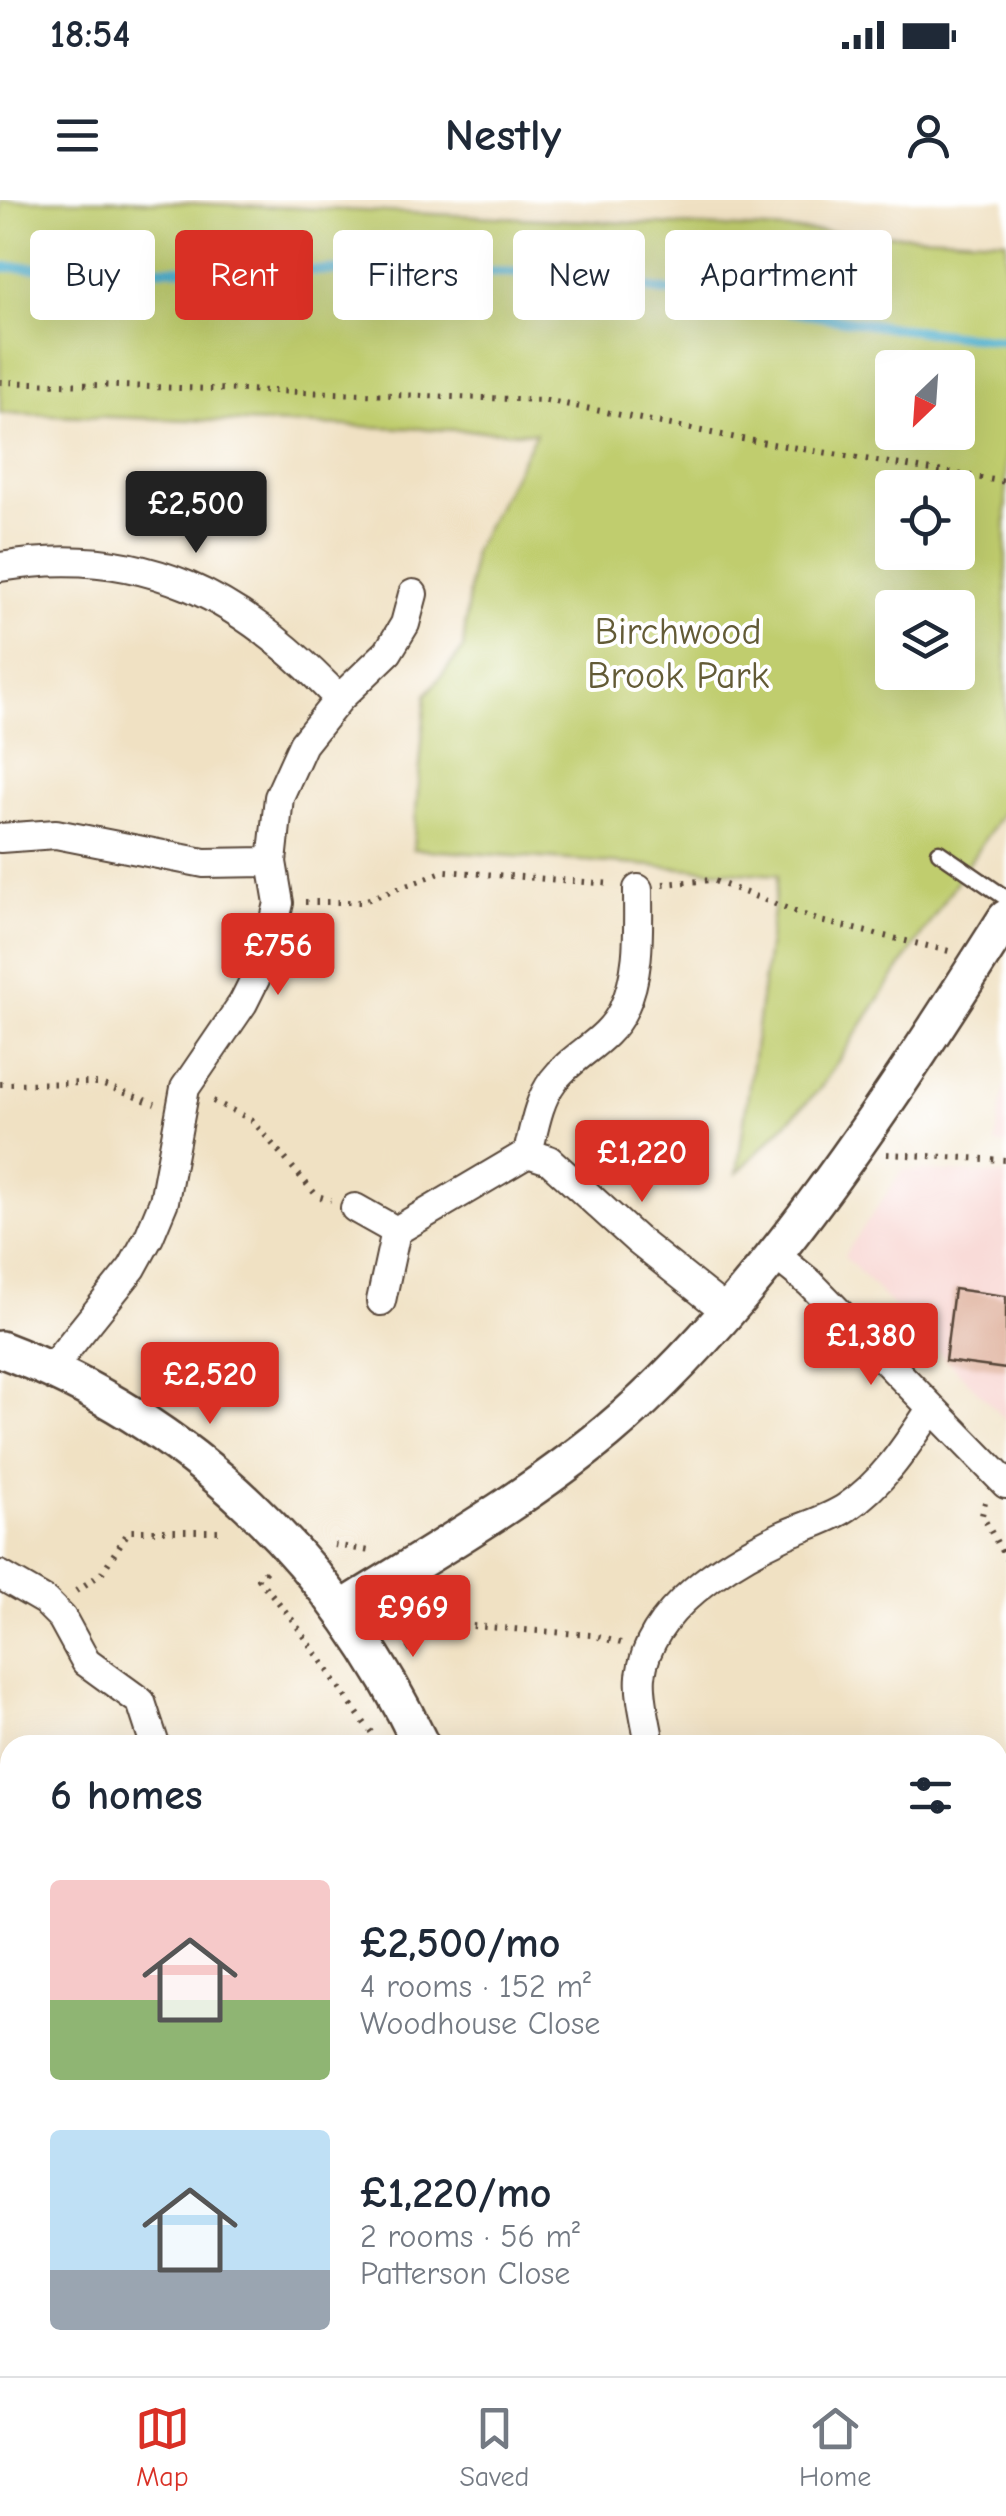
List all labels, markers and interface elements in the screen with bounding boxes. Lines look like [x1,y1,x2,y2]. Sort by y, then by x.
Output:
text: 18:54 [50,13,130,57]
icon: menu [50,108,105,163]
icon: person [901,108,956,163]
text: Nestly [445,109,561,161]
chip: Buy [30,230,155,320]
chip: Rent [175,230,313,320]
chip: Filters [333,230,493,320]
chip: New [513,230,645,320]
chip: Apartment [665,230,892,320]
north arrow [875,350,975,450]
map controls [875,350,975,690]
button: locate [875,470,975,570]
pin: £2,500 [115,471,277,556]
text: £2,500 [148,485,244,522]
button: layers [875,590,975,690]
park label: Birchwood Brook Park [587,610,770,698]
pin: £756 [219,913,337,998]
text: £756 [243,927,313,964]
pin: £1,220 [561,1120,723,1205]
text: £1,220 [597,1134,687,1171]
pin: £1,380 [790,1303,952,1388]
text: £1,380 [826,1317,916,1354]
pin: £2,520 [129,1342,291,1427]
text: £2,520 [163,1356,257,1393]
pin: £969 [354,1575,472,1660]
text: £969 [377,1589,449,1626]
icon: filters [903,1768,958,1823]
text: 6 homes [50,1771,203,1820]
text: £2,500/mo [360,1919,560,1968]
icon: home [130,1920,250,2040]
text: 4 rooms · 152 m² [360,1968,591,2005]
text: Woodhouse Close [360,2005,600,2042]
text: £1,220/mo [360,2169,552,2218]
icon: home [130,2170,250,2290]
text: 2 rooms · 56 m² [360,2218,580,2255]
text: Patterson Close [360,2255,570,2292]
tab: Map [135,2401,190,2493]
tab: Saved [459,2401,529,2493]
tab: Home [799,2401,871,2493]

